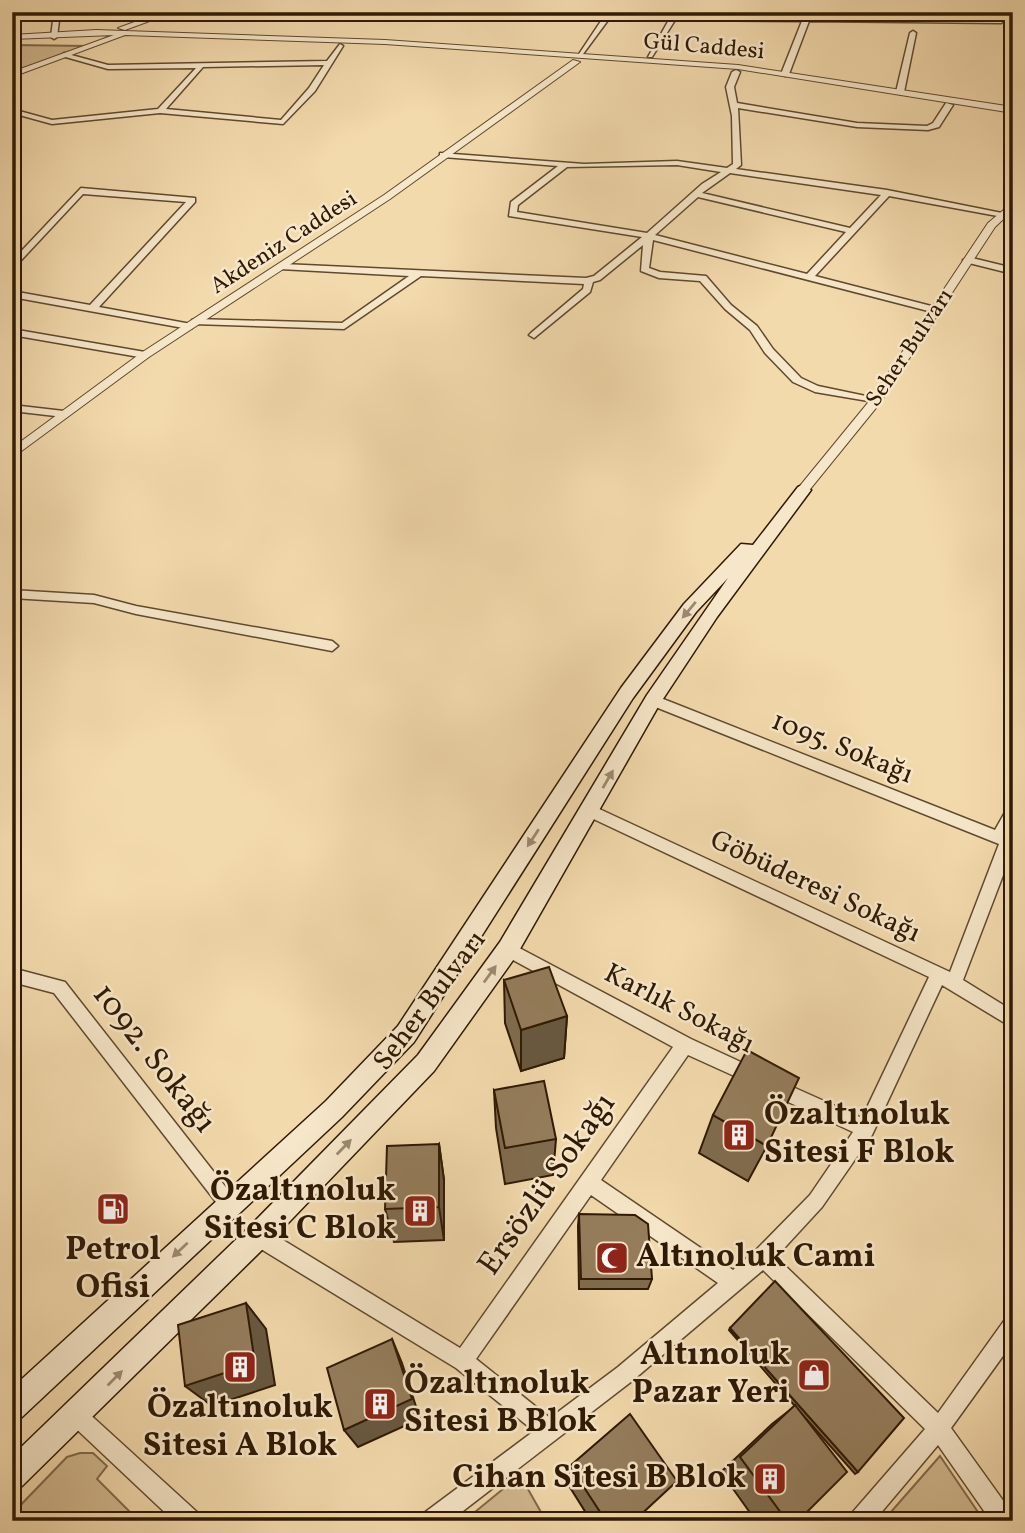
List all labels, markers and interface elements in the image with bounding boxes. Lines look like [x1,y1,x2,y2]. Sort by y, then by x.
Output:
street label: Gül Caddesi [642,26,766,68]
street label: Akdeniz Caddesi [204,183,364,302]
street label: Seher Bulvarı [858,282,962,414]
one-way arrow [681,601,697,619]
street label: 1095. Sokağı [765,702,919,794]
one-way arrow [602,770,614,789]
street label: Göbüderesi Sokağı [703,821,927,953]
one-way arrow [526,828,539,848]
street label: Seher Bulvarı [364,923,496,1079]
street label: Karlık Sokağı [597,954,761,1064]
one-way arrow [483,965,497,983]
street label: 1092. Sokağı [80,974,226,1144]
street label: Ersözlü Sokağı [468,1084,628,1286]
place label: Özaltınoluk Sitesi F Blok [764,1093,954,1177]
building icon: Özaltınoluk Sitesi F Blok [720,1116,758,1154]
one-way arrow [336,1139,353,1156]
place label: Özaltınoluk Sitesi C Blok [204,1169,396,1253]
fuel station icon: Petrol Ofisi [94,1190,132,1228]
building icon: Özaltınoluk Sitesi C Blok [401,1192,439,1230]
place label: Petrol Ofisi [65,1228,161,1312]
place label: Altınoluk Cami [636,1235,875,1281]
mosque icon: Altınoluk Cami [593,1239,631,1277]
one-way arrow [171,1242,189,1258]
place label: Altınoluk Pazar Yeri [632,1333,790,1417]
building icon: Özaltınoluk Sitesi A Blok [221,1348,259,1386]
shop icon: Altınoluk Pazar Yeri [795,1356,833,1394]
place label: Özaltınoluk Sitesi B Blok [404,1362,597,1446]
one-way arrow [106,1370,123,1387]
building icon: Özaltınoluk Sitesi B Blok [361,1385,399,1423]
place label: Özaltınoluk Sitesi A Blok [143,1386,337,1470]
place label: Cihan Sitesi B Blok [452,1456,746,1502]
building icon: Cihan Sitesi B Blok [751,1460,789,1498]

